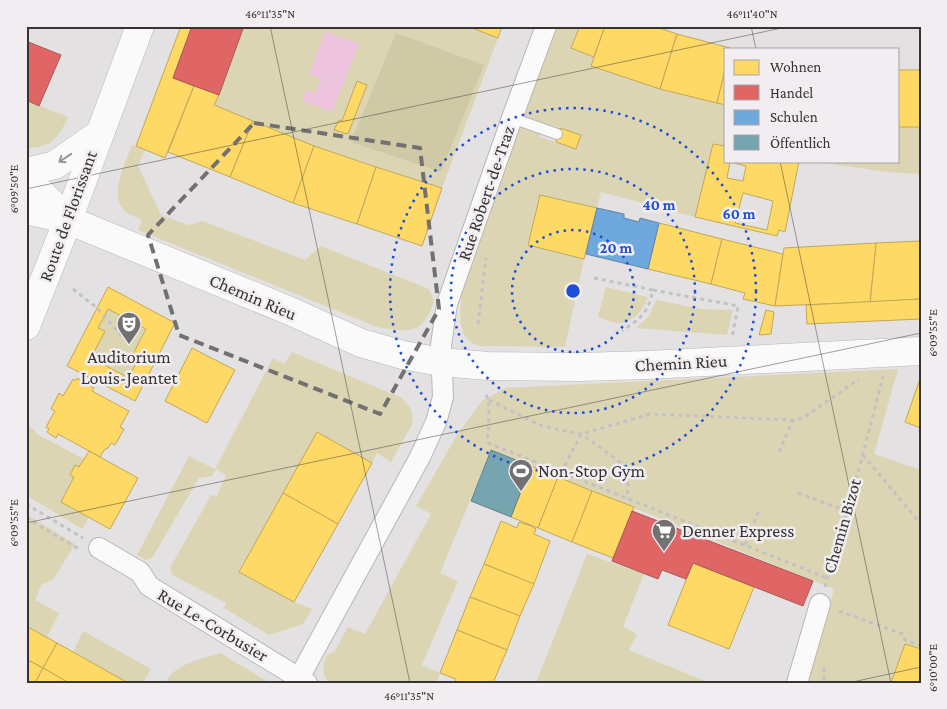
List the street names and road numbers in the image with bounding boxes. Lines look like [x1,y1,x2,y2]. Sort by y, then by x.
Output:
street label: Rue Robert-de-Traz [454,123,519,263]
street label: Route de Florissant [35,147,101,284]
street label: Chemin Rieu [206,270,300,324]
street label: Chemin Rieu [634,351,728,375]
street label: Chemin Bizot [819,475,865,576]
street label: Rue Le-Corbusier [154,584,272,666]

